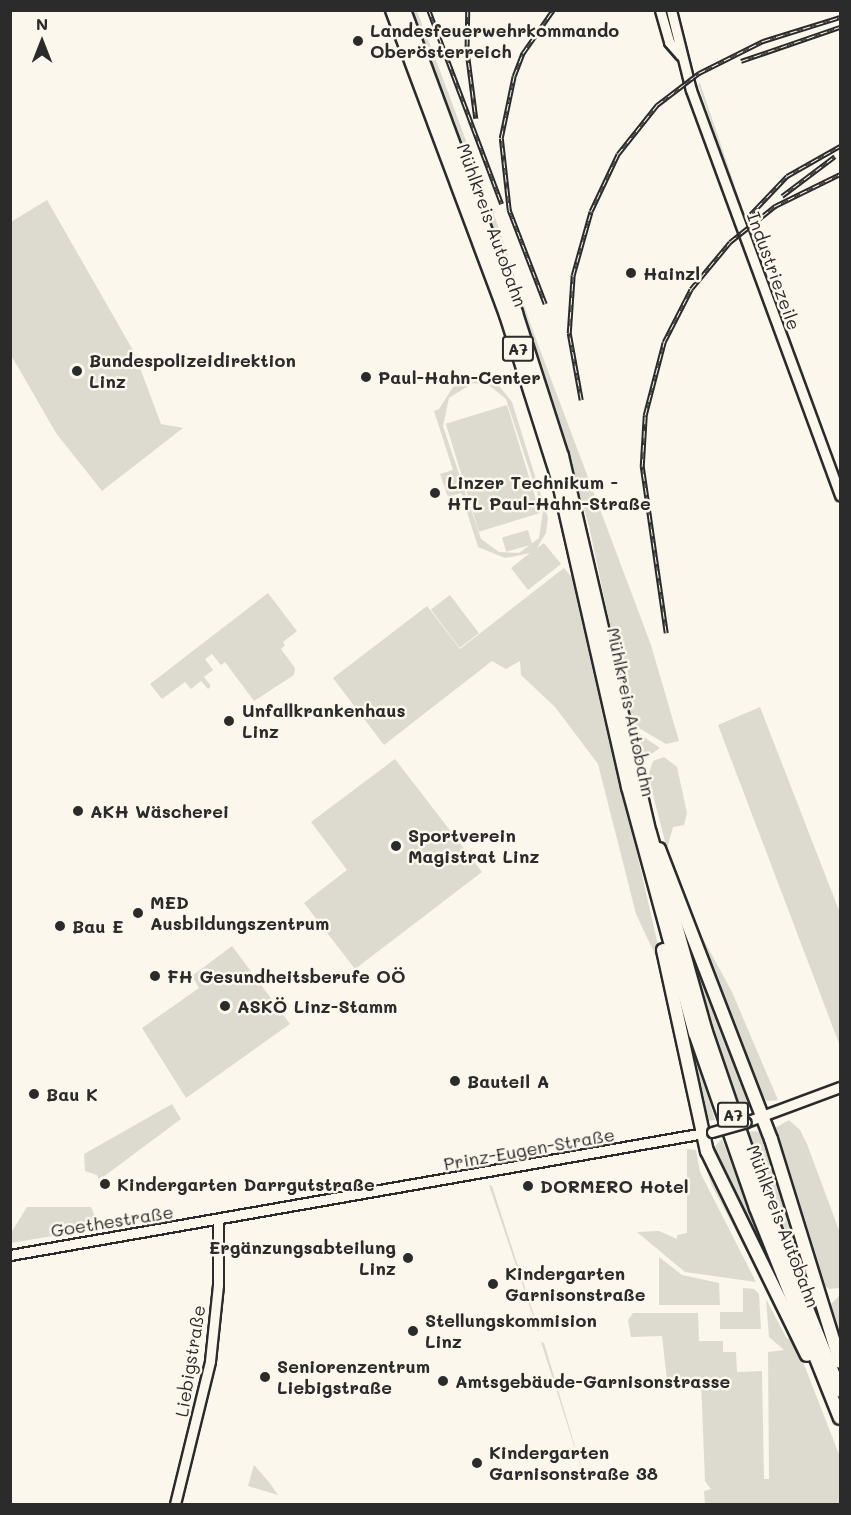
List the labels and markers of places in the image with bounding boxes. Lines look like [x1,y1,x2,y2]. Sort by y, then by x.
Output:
place label: Landesfeuerwehrkommando Oberösterreich [370,20,619,63]
marker: Landesfeuerwehrkommando Oberösterreich [351,34,365,48]
place label: Hainzl [643,262,700,284]
marker: Hainzl [624,266,638,280]
place label: Bundespolizeidirektion Linz [89,350,296,392]
marker: Bundespolizeidirektion Linz [70,364,84,378]
place label: Paul-Hahn-Center [378,366,541,388]
marker: Paul-Hahn-Center [359,370,373,384]
place label: Linzer Technikum - HTL Paul-Hahn-Straße [447,472,651,514]
marker: Linzer Technikum - HTL Paul-Hahn-Straße [428,486,442,500]
place label: Unfallkrankenhaus Linz [242,700,406,742]
marker: Unfallkrankenhaus Linz [220,712,238,730]
place label: AKH Wäscherei [90,800,229,822]
marker: AKH Wäscherei [71,804,85,818]
place label: Sportverein Magistrat Linz [408,825,539,868]
marker: Sportverein Magistrat Linz [389,839,403,853]
place label: MED Ausbildungszentrum [150,892,329,934]
marker: MED Ausbildungszentrum [131,906,145,920]
place label: Bau E [72,915,123,937]
marker: Bau E [53,919,67,933]
place label: FH Gesundheitsberufe OÖ [167,965,406,987]
marker: FH Gesundheitsberufe OÖ [148,969,162,983]
place label: ASKÖ Linz-Stamm [237,995,397,1017]
marker: ASKÖ Linz-Stamm [218,999,232,1013]
place label: Bauteil A [467,1070,549,1092]
marker: Bauteil A [448,1074,462,1088]
place label: Bau K [46,1083,98,1105]
marker: Bau K [27,1087,41,1101]
place label: Kindergarten Darrgutstraße [117,1173,375,1195]
place label: DORMERO Hotel [540,1175,689,1197]
marker: Kindergarten Darrgutstraße [98,1177,112,1191]
marker: DORMERO Hotel [521,1179,535,1193]
place label: Ergänzungsabteilung Linz [209,1237,396,1280]
marker: Ergänzungsabteilung Linz [401,1251,415,1265]
place label: Kindergarten Garnisonstraße [505,1263,646,1306]
marker: Kindergarten Garnisonstraße [486,1277,500,1291]
place label: Stellungskommision Linz [425,1310,597,1352]
marker: Stellungskommision Linz [406,1324,420,1338]
place label: Seniorenzentrum Liebigstraße [277,1356,430,1398]
marker: Seniorenzentrum Liebigstraße [258,1370,272,1384]
place label: Amtsgebäude-Garnisonstrasse [455,1370,730,1392]
marker: Amtsgebäude-Garnisonstrasse [436,1374,450,1388]
place label: Kindergarten Garnisonstraße 38 [489,1442,658,1484]
marker: Kindergarten Garnisonstraße 38 [470,1456,484,1470]

